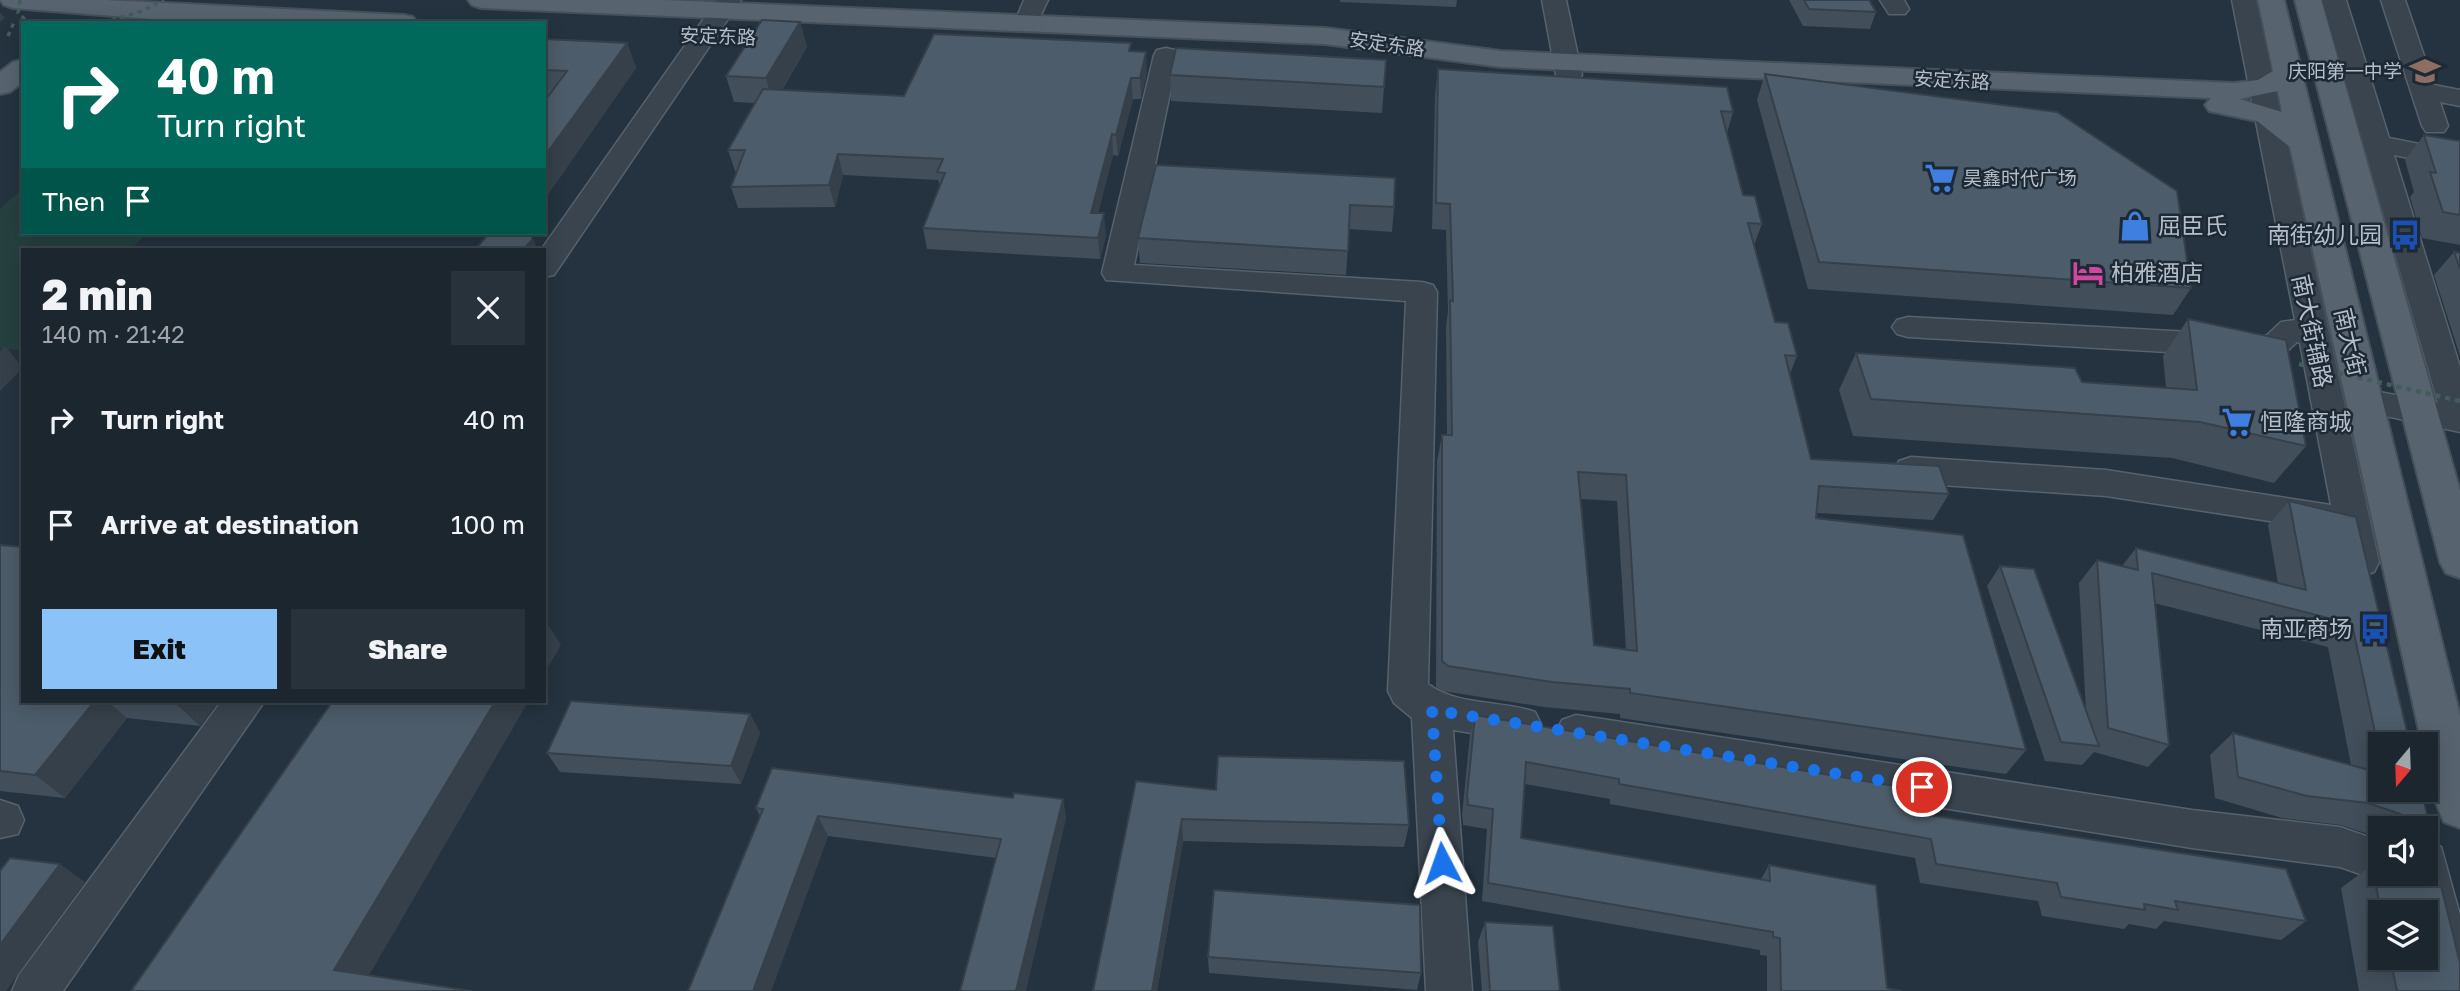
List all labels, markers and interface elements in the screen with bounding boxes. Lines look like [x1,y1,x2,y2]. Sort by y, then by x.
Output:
street label: 安定东路 [680,23,756,48]
street label: 安定东路 [1348,27,1426,60]
text: 40 m [157,46,275,105]
icon: right [42,49,133,140]
school or university icon: 庆阳第一中学 [2408,54,2442,88]
place label: 庆阳第一中学 [2288,59,2402,82]
street label: 安定东路 [1913,66,1991,93]
text: Turn right [157,106,306,144]
supermarket icon: 昊鑫时代广场 [1923,161,1957,195]
place label: 昊鑫时代广场 [1963,166,2077,189]
icon: arrive [119,182,157,220]
text: Then [42,186,105,217]
shop icon: 屈臣氏 [2118,209,2152,243]
place label: 屈臣氏 [2158,211,2227,239]
bus stop icon: 南街幼儿园 [2388,218,2422,252]
place label: 南街幼儿园 [2267,220,2382,248]
hotel icon: 柏雅酒店 [2071,256,2105,290]
place label: 柏雅酒店 [2111,258,2203,286]
text: 2 min [42,269,153,319]
button: close [451,271,525,345]
street label: 南大街辅路 [2287,272,2339,390]
street label: 南大街 [2330,305,2372,379]
text: 140 m · 21:42 [42,320,185,348]
icon: right [42,401,80,439]
text: Turn right [101,404,224,435]
text: 40 m [464,404,525,435]
supermarket icon: 恒隆商城 [2220,405,2254,439]
place label: 恒隆商城 [2260,407,2352,435]
icon: arrive [42,506,80,544]
text: Arrive at destination [101,509,359,540]
text: 100 m [451,509,525,540]
button: Exit [42,609,277,689]
button: Share [291,609,525,689]
bus stop icon: 南亚商场 [2358,612,2392,646]
place label: 南亚商场 [2260,614,2352,642]
north arrow [2368,732,2438,802]
map controls [2368,732,2438,970]
pin [1892,757,1952,817]
icon: arrive [1903,768,1941,806]
button: sound [2368,816,2438,886]
position arrow [1405,826,1479,900]
button: layers [2368,900,2438,970]

